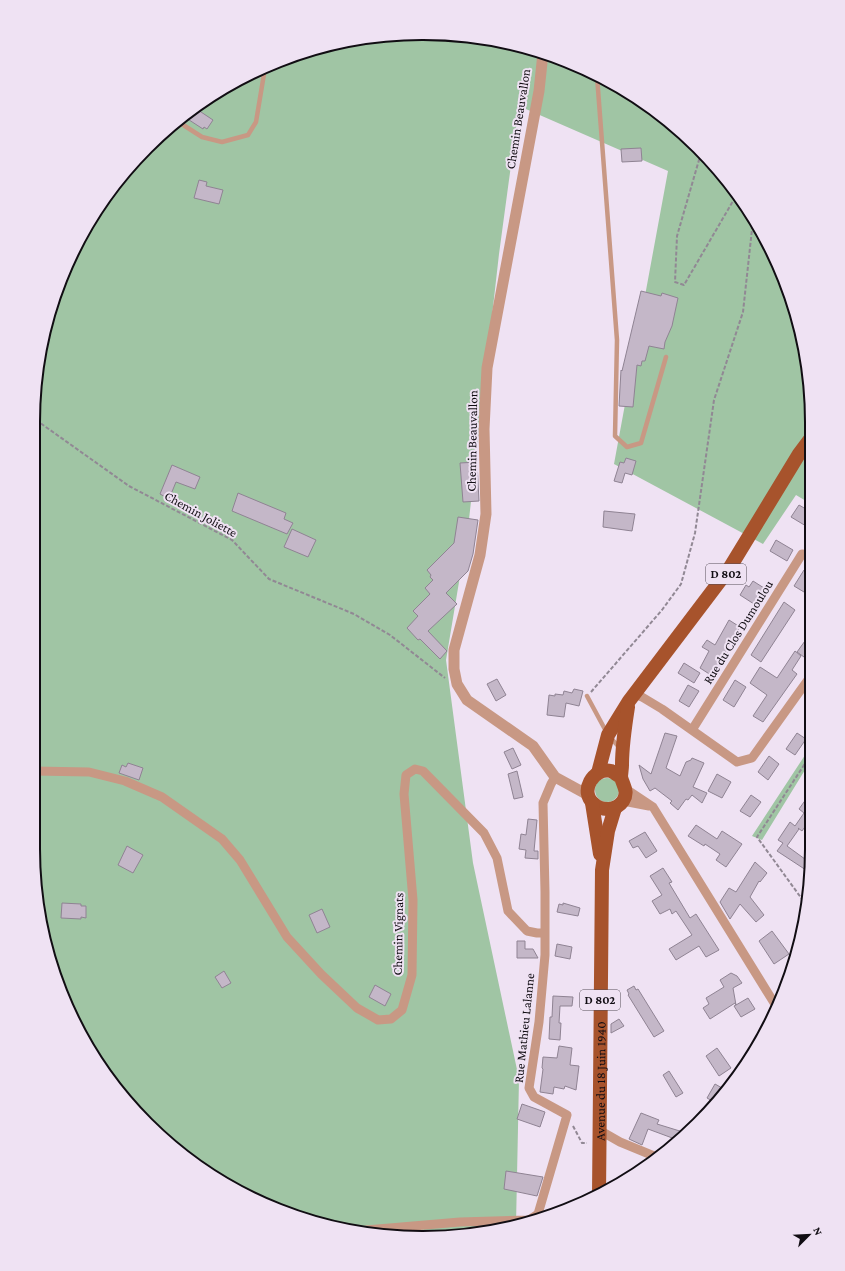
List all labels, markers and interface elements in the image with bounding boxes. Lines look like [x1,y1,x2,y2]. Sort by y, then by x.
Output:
street label: Chemin Beauvallon [503,68,533,170]
street label: Chemin Beauvallon [464,390,480,492]
street label: Chemin Joliette [162,488,240,540]
road number: D 802 [706,564,746,584]
street label: Rue du Clos Dumoulou [700,577,776,687]
street label: Chemin Vignats [390,892,406,976]
street label: Rue Mathieu Lalanne [511,972,537,1084]
road number: D 802 [580,990,620,1010]
street label: Avenue du 18 Juin 1940 [592,1021,608,1141]
north arrow [789,1215,829,1255]
text: N [811,1225,825,1237]

